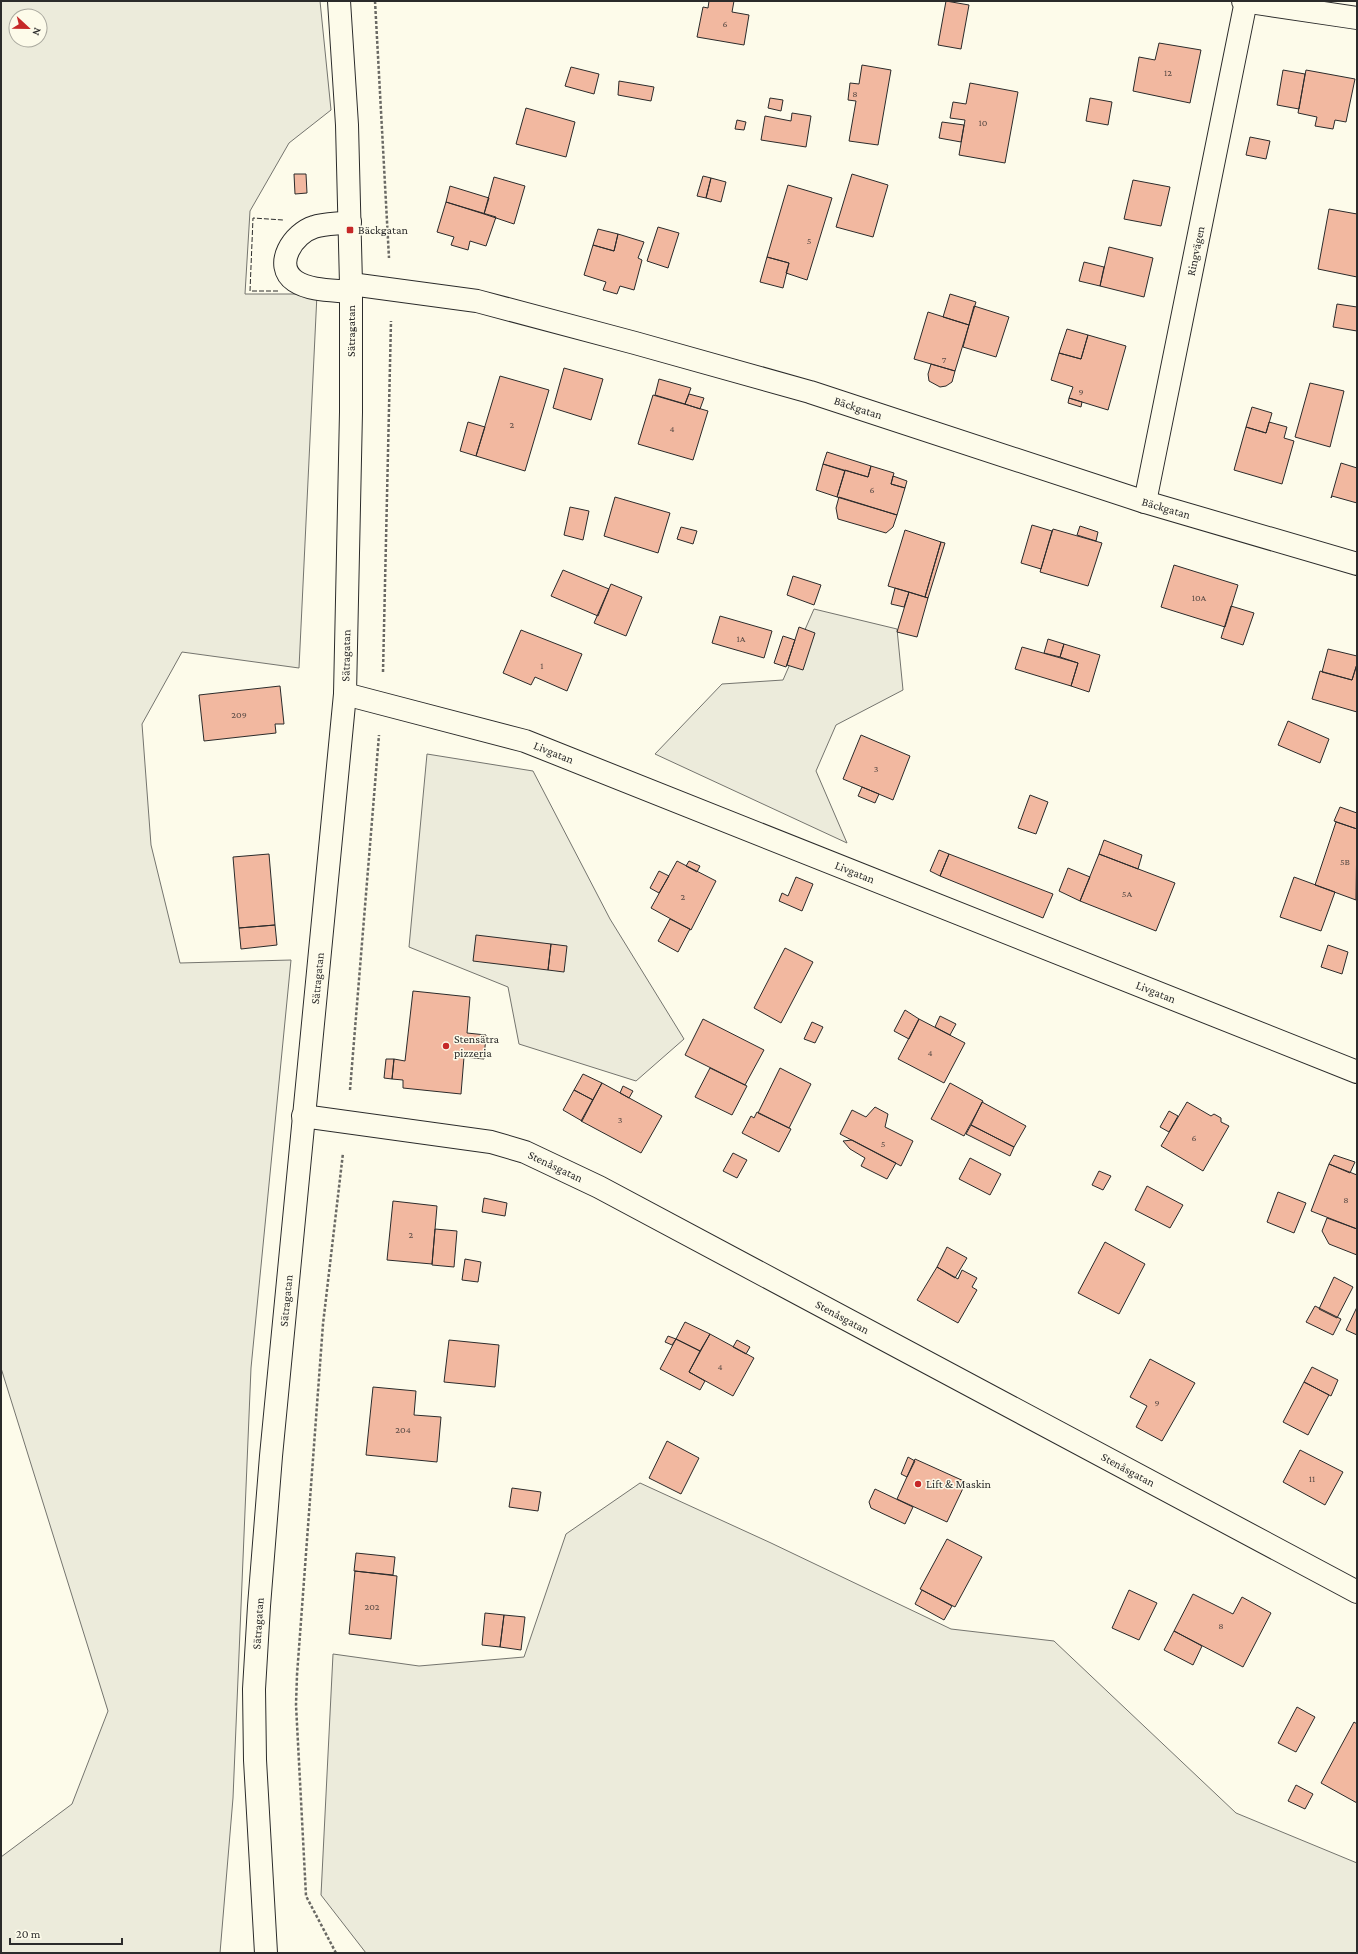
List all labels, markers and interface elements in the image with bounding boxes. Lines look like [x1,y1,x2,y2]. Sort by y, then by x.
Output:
north arrow [8,8,48,48]
house number: 6 [722,18,728,29]
text: N [30,26,44,38]
house number: 12 [1164,67,1172,78]
house number: 8 [852,88,858,99]
house number: 10 [979,117,988,128]
place label: Bäckgatan [358,223,408,237]
street label: Ringvägen [1184,224,1208,277]
marker: Bäckgatan [345,225,355,235]
house number: 5 [807,235,812,246]
street label: Sätragatan [344,304,358,357]
house number: 7 [942,354,947,365]
house number: 9 [1078,386,1084,397]
street label: Bäckgatan [832,393,885,422]
house number: 2 [510,419,515,430]
house number: 4 [669,423,675,434]
house number: 6 [869,484,875,495]
street label: Bäckgatan [1140,494,1193,522]
house number: 10A [1192,592,1207,603]
street label: Sätragatan [338,629,353,682]
house number: 1A [736,633,746,644]
house number: 1 [540,660,544,671]
house number: 209 [231,709,247,720]
street label: Livgatan [532,738,576,767]
house number: 3 [874,763,879,774]
house number: 5B [1340,856,1351,867]
street label: Livgatan [833,858,877,887]
house number: 5A [1122,888,1132,899]
house number: 2 [681,891,686,902]
street label: Sätragatan [308,951,327,1005]
street label: Livgatan [1134,978,1178,1006]
place label: Stensätra pizzeria [454,1032,499,1060]
marker: Stensätra pizzeria [441,1041,451,1051]
house number: 4 [927,1047,933,1058]
house number: 3 [618,1114,623,1125]
house number: 6 [1191,1132,1197,1143]
house number: 5 [881,1138,886,1149]
street label: Stenåsgatan [526,1148,586,1186]
house number: 8 [1343,1194,1349,1205]
house number: 2 [409,1229,414,1240]
street label: Sätragatan [277,1274,296,1327]
street label: Stenåsgatan [813,1297,872,1337]
house number: 4 [717,1361,723,1372]
house number: 9 [1154,1397,1160,1408]
house number: 204 [395,1424,411,1435]
street label: Stenåsgatan [1099,1450,1158,1490]
house number: 11 [1309,1473,1315,1484]
place label: Lift & Maskin [926,1477,992,1491]
marker: Lift & Maskin [913,1479,923,1489]
street label: Sätragatan [249,1596,267,1650]
house number: 202 [364,1601,380,1612]
house number: 8 [1218,1620,1224,1631]
scale bar [10,1920,122,1946]
text: 20 m [16,1927,41,1941]

